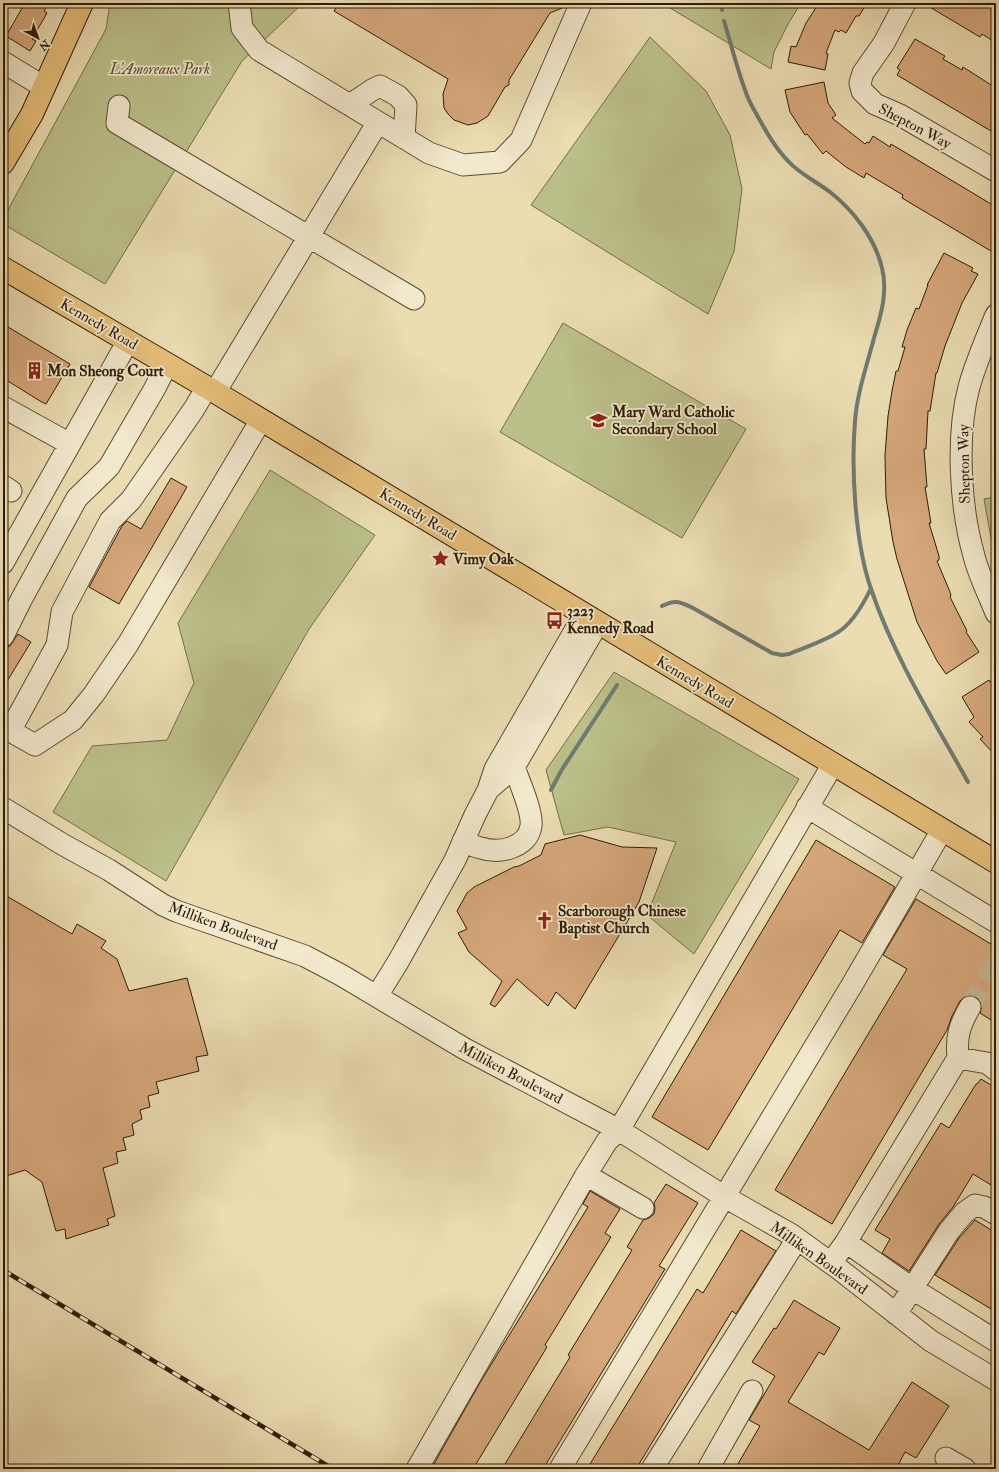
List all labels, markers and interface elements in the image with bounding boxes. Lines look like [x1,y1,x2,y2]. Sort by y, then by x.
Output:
north arrow [18,18,58,58]
text: N [35,36,53,54]
park label: L'Amoreaux Park [109,60,210,79]
street label: Shepton Way [875,99,955,155]
street label: Kennedy Road [56,295,142,355]
building icon: Mon Sheong Court [24,361,44,381]
place label: Mon Sheong Court [46,362,164,382]
place label: Mary Ward Catholic Secondary School [611,403,736,440]
school or university icon: Mary Ward Catholic Secondary School [589,411,609,431]
street label: Shepton Way [954,424,976,504]
street label: Kennedy Road [376,484,460,545]
place icon: Vimy Oak [430,549,450,569]
place label: Vimy Oak [452,550,515,570]
place label: 3223 Kennedy Road [567,602,654,639]
bus stop icon: 3223 Kennedy Road [544,610,564,630]
street label: Kennedy Road [653,652,737,713]
street label: Milliken Boulevard [166,898,281,955]
place label: Scarborough Chinese Baptist Church [558,902,687,939]
church icon: Scarborough Chinese Baptist Church [535,910,555,930]
street label: Milliken Boulevard [456,1038,566,1109]
street label: Milliken Boulevard [766,1218,872,1299]

